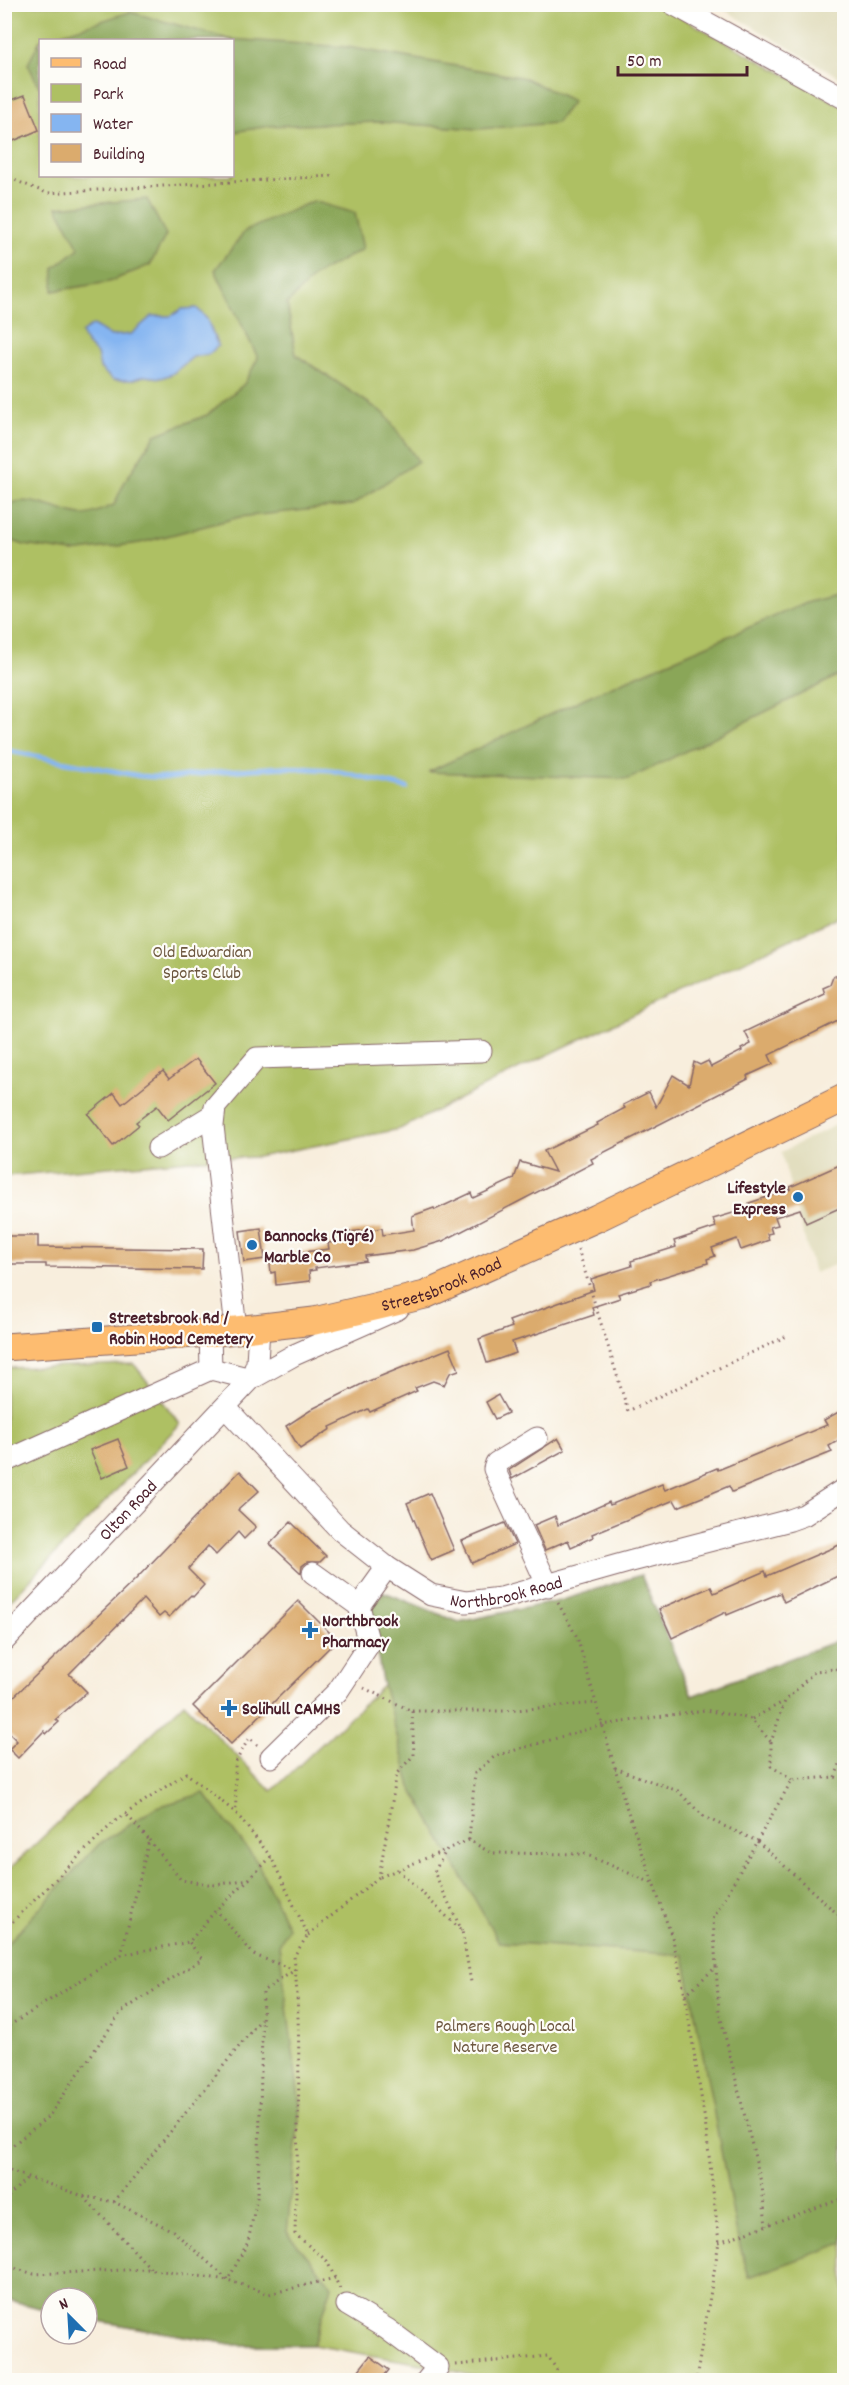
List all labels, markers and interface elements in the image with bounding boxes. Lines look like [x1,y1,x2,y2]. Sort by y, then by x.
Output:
legend [39,39,234,177]
scale bar [618,39,747,77]
text: 50 m [627,50,662,75]
text: Road [93,53,127,78]
text: Park [93,83,124,108]
text: Water [93,113,133,138]
text: Building [93,143,145,168]
park label: Old Edwardian Sports Club [153,941,252,987]
place label: Lifestyle Express [727,1177,786,1223]
marker: Lifestyle Express [791,1190,805,1204]
place label: Bannocks (Tigré) Marble Co [264,1225,374,1271]
marker: Bannocks (Tigré) Marble Co [245,1238,259,1252]
street label: Streetsbrook Road [379,1252,506,1320]
place label: Streetsbrook Rd / Robin Hood Cemetery [109,1307,253,1353]
marker: Streetsbrook Rd / Robin Hood Cemetery [90,1320,104,1334]
street label: Olton Road [94,1476,164,1548]
street label: Northbrook Road [448,1571,566,1617]
place label: Northbrook Pharmacy [322,1610,399,1656]
marker: Northbrook Pharmacy [303,1623,317,1637]
place label: Solihull CAMHS [242,1698,341,1723]
marker: Solihull CAMHS [220,1699,238,1717]
park label: Palmers Rough Local Nature Reserve [435,2015,576,2061]
north arrow [39,2286,99,2346]
text: N [56,2292,72,2317]

